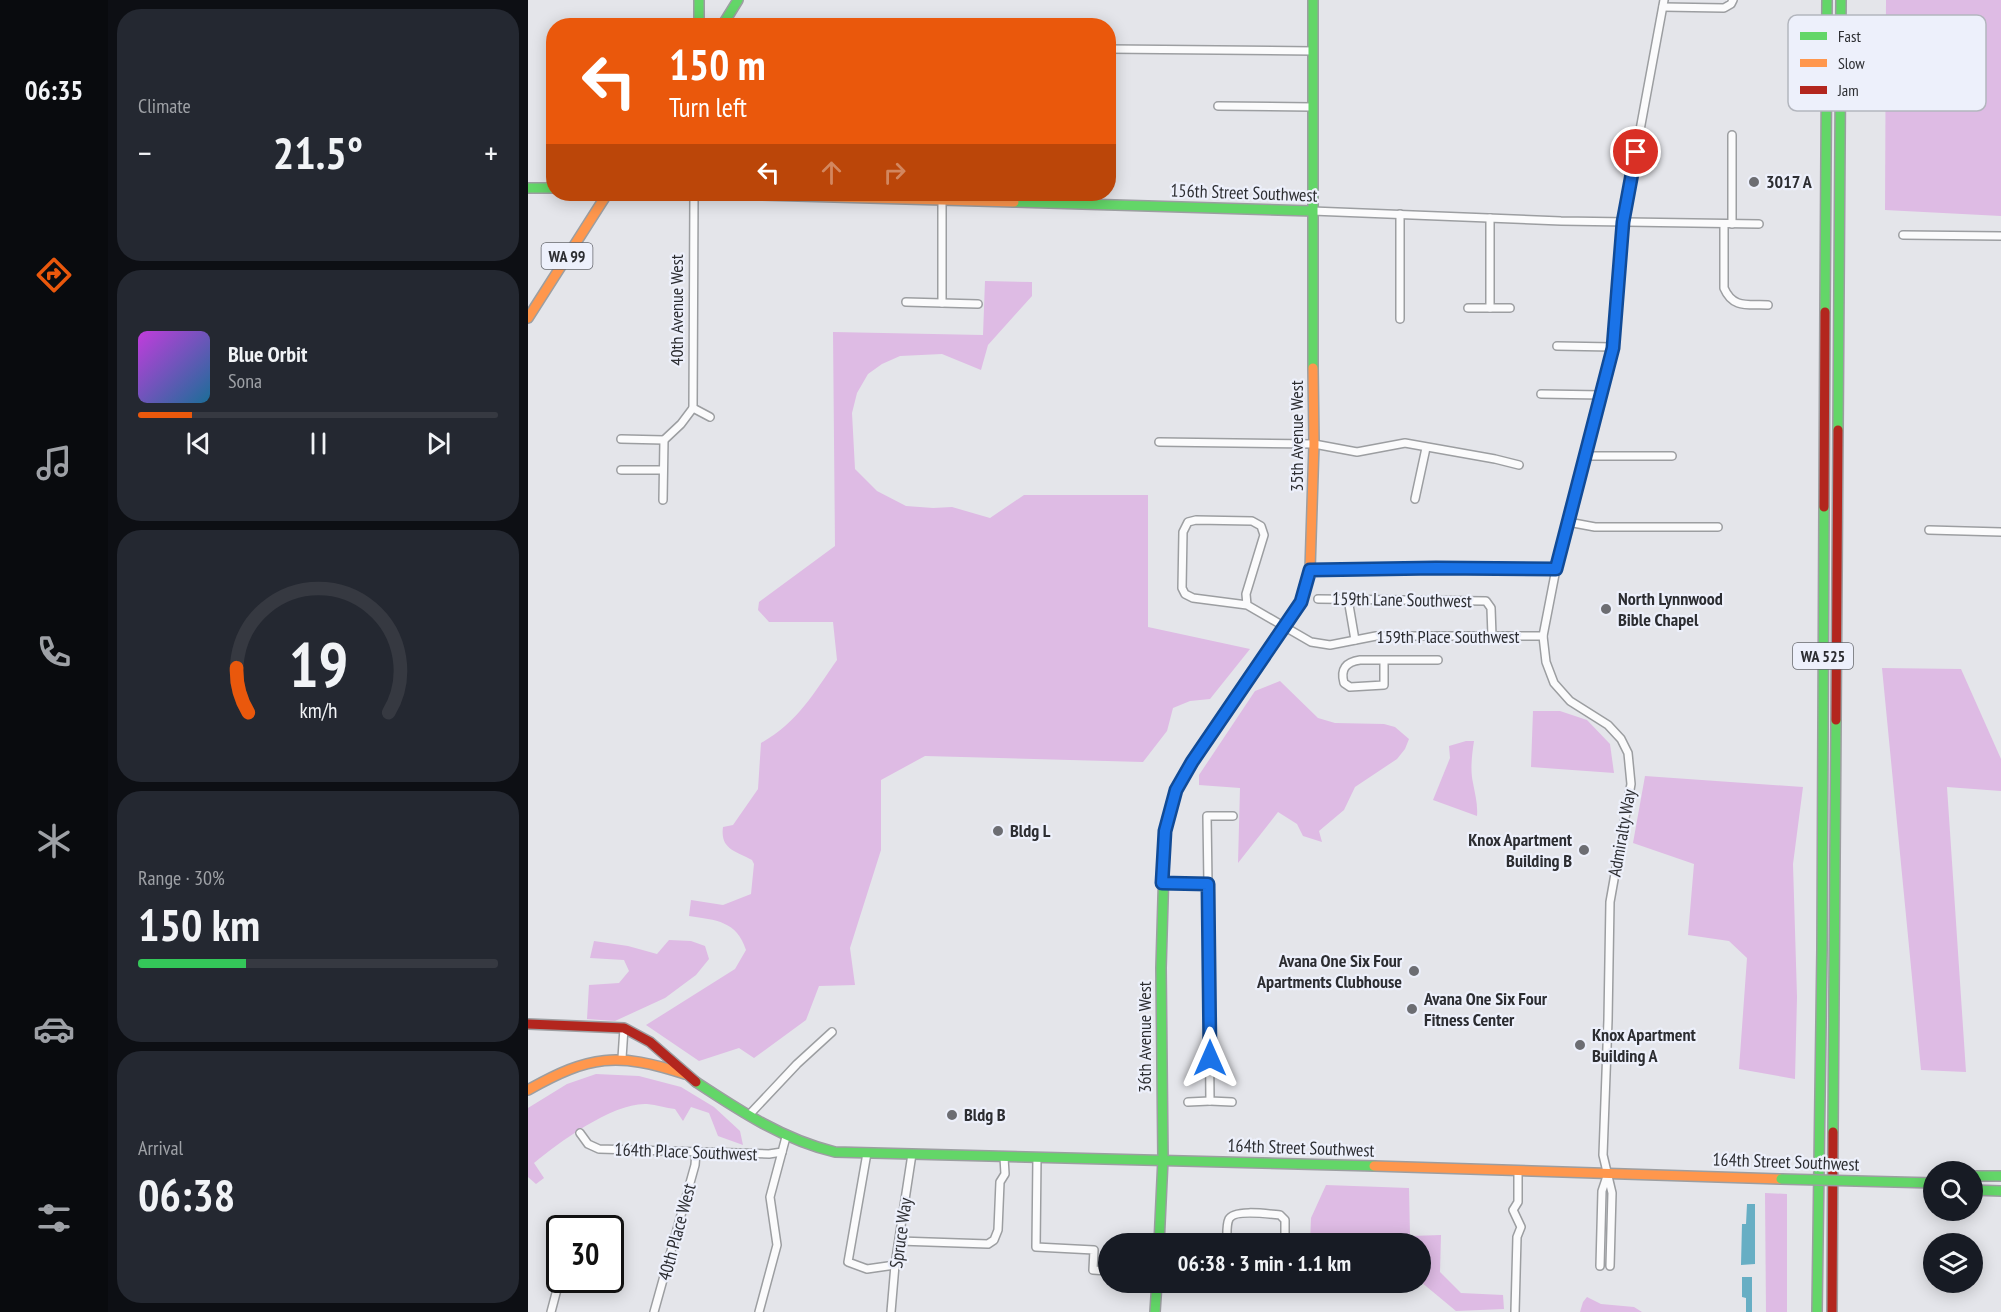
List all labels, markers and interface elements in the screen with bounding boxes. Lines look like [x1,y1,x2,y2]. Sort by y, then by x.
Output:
legend [1788,15,1986,111]
text: Fast [1838,26,1861,46]
text: 150 m [669,37,766,92]
icon: left [570,42,648,120]
text: Slow [1838,53,1865,73]
text: 06:35 [25,73,83,107]
text: Jam [1837,80,1859,100]
text: Turn left [669,90,747,124]
text: Climate [138,93,191,119]
text: 21.5° [273,123,363,181]
pin [1610,126,1661,177]
text: − [138,131,152,174]
text: + [484,131,498,174]
icon: arrive [1619,135,1652,168]
icon: left [752,156,785,189]
icon: ahead [815,156,848,189]
icon: right [878,156,911,189]
place label: 3017 A [1766,170,1813,193]
marker: 3017 A [1747,175,1761,189]
street label: 156th Street Southwest [1170,178,1318,207]
road number: WA 99 [542,243,592,269]
icon: directions [33,254,75,296]
street label: 40th Avenue West [665,254,688,366]
text: Blue Orbit [228,340,307,368]
text: Sona [228,368,262,394]
street label: 35th Avenue West [1285,380,1308,492]
icon: previous [182,427,215,460]
icon: pause [302,427,335,460]
icon: next [422,427,455,460]
icon: music [33,442,75,484]
street label: 159th Lane Southwest [1332,587,1472,612]
place label: North Lynnwood Bible Chapel [1618,587,1723,631]
marker: North Lynnwood Bible Chapel [1599,602,1613,616]
text: 19 [288,623,348,704]
street label: 159th Place Southwest [1377,625,1520,648]
icon: phone [33,631,75,673]
road number: WA 525 [1793,643,1853,669]
text: km/h [299,696,337,724]
street label: Admiralty Way [1603,787,1641,878]
place label: Bldg L [1010,819,1051,842]
icon: climate [33,820,75,862]
marker: Bldg L [991,824,1005,838]
place label: Knox Apartment Building B [1468,828,1573,872]
marker: Knox Apartment Building B [1577,843,1591,857]
text: Range · 30% [138,865,225,891]
text: 150 km [138,895,260,953]
place label: Avana One Six Four Apartments Clubhouse [1256,949,1403,993]
marker: Avana One Six Four Apartments Clubhouse [1407,964,1421,978]
street label: 36th Avenue West [1133,981,1156,1093]
place label: Avana One Six Four Fitness Center [1423,987,1548,1031]
marker: Avana One Six Four Fitness Center [1405,1002,1419,1016]
icon: car [33,1008,75,1050]
place label: Knox Apartment Building A [1592,1023,1697,1067]
position arrow [1178,1026,1242,1090]
marker: Knox Apartment Building A [1573,1038,1587,1052]
place label: Bldg B [964,1103,1006,1126]
marker: Bldg B [945,1108,959,1122]
street label: 164th Street Southwest [1227,1133,1375,1162]
text: Arrival [138,1135,183,1161]
street label: 164th Place Southwest [614,1138,758,1165]
street label: 164th Street Southwest [1712,1147,1860,1176]
map controls [1923,1161,1983,1293]
button: search [1923,1161,1983,1221]
text: 06:38 [138,1165,235,1223]
street label: 40th Place West [653,1181,700,1283]
street label: Spruce Way [884,1196,917,1270]
icon: filters [33,1197,75,1239]
speed limit sign: 30 [546,1215,624,1293]
button: layers [1923,1233,1983,1293]
text: 06:38 · 3 min · 1.1 km [1178,1249,1351,1277]

